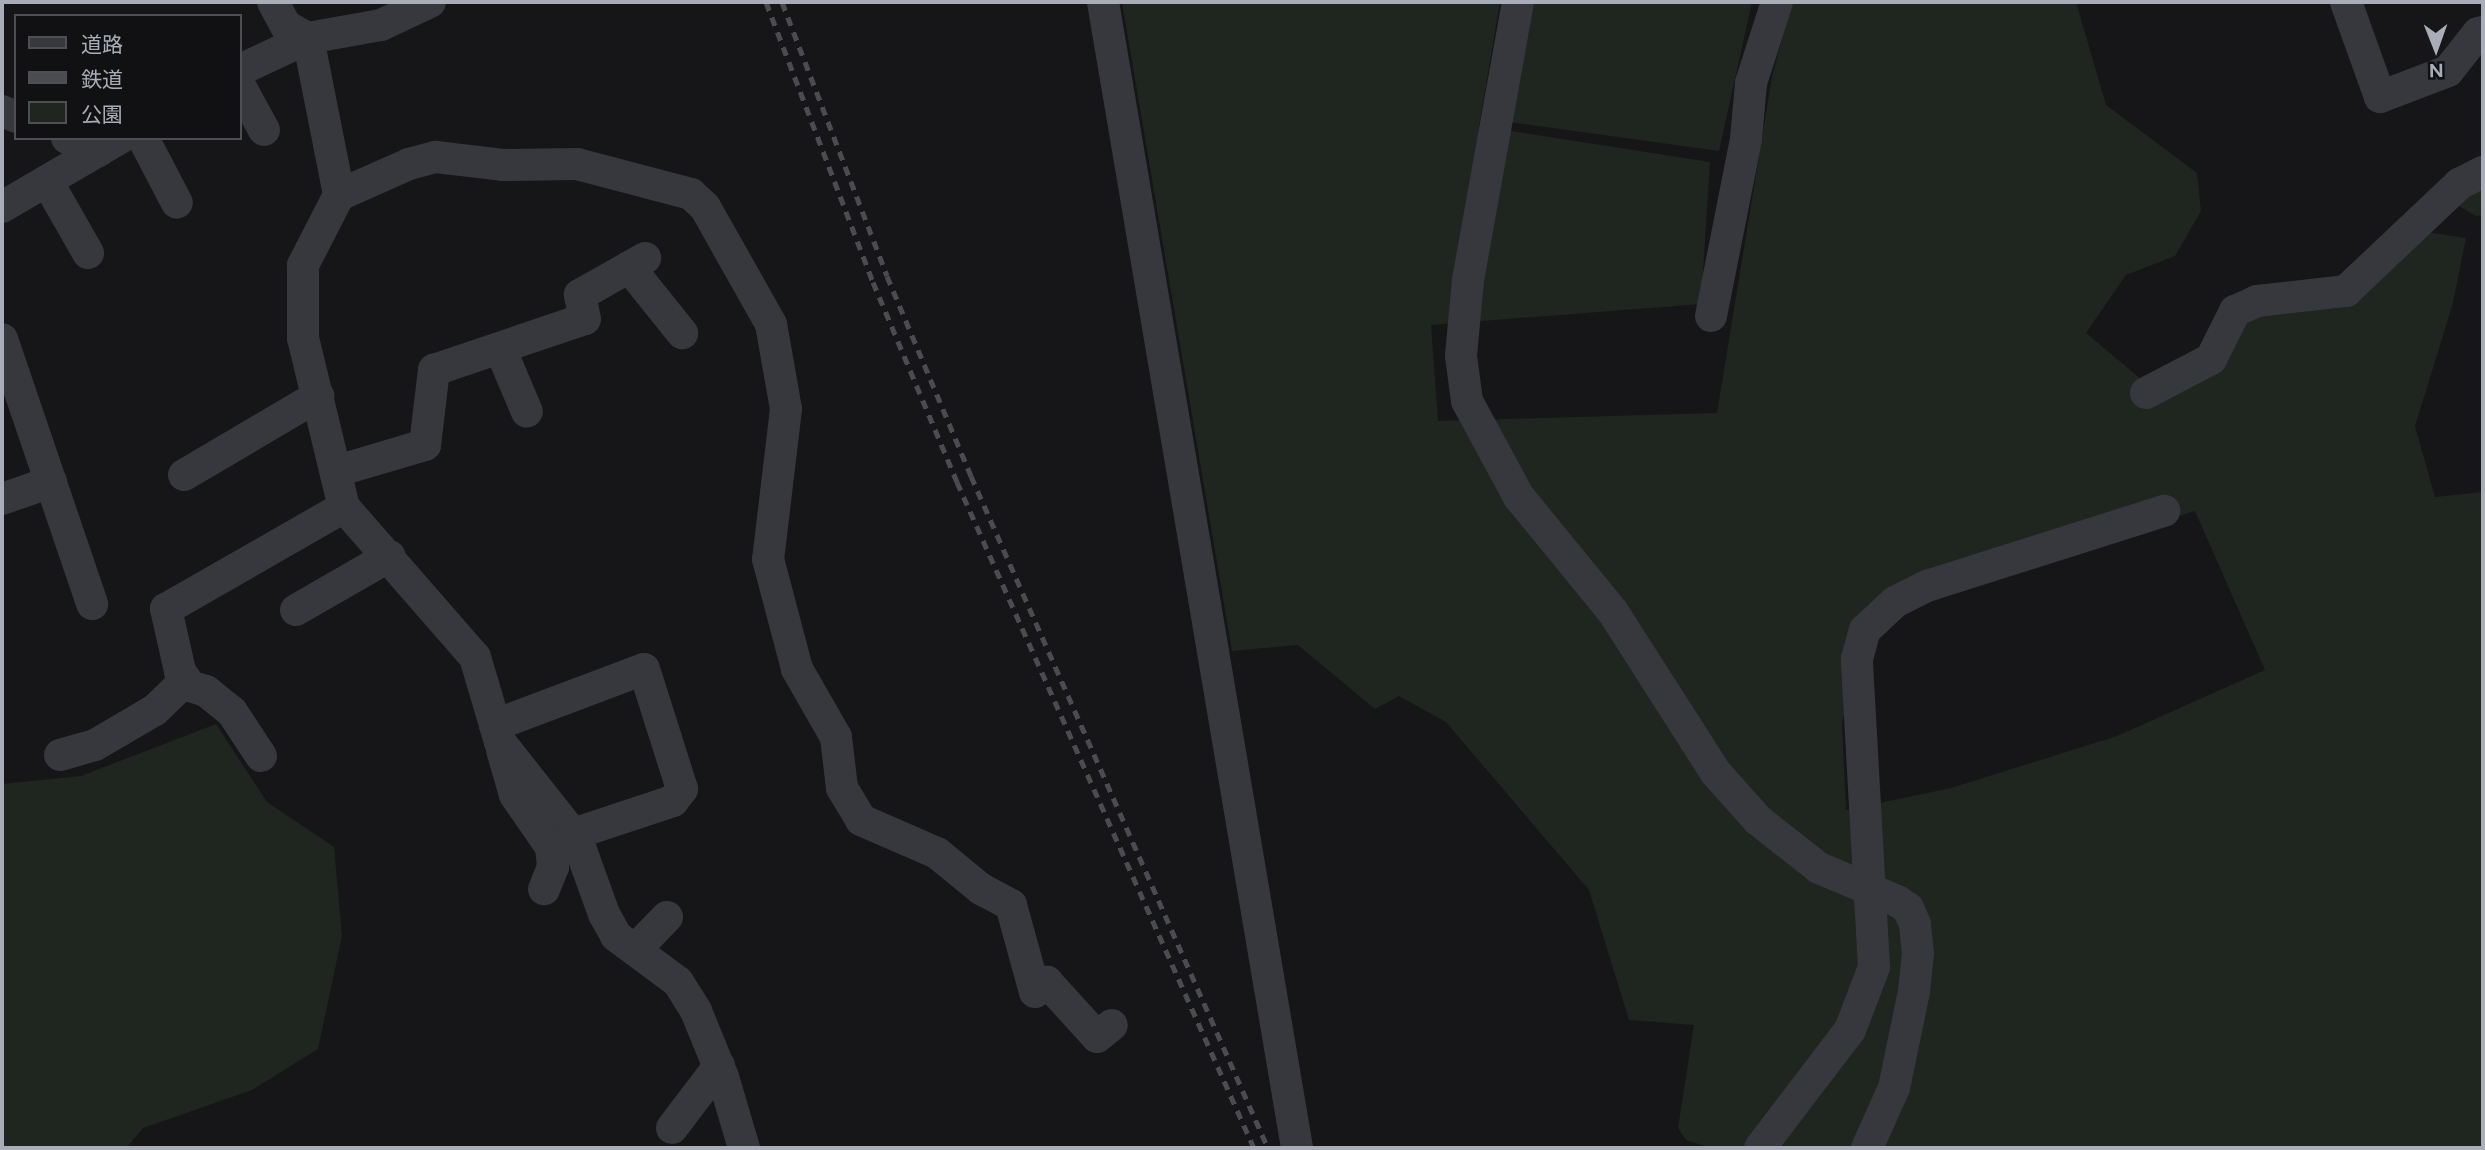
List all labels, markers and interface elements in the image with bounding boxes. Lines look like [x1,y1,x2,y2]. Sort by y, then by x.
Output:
legend [14,14,242,140]
north arrow [2401,14,2471,84]
text: 道路 [81,32,123,57]
text: N [2429,59,2444,82]
text: 鉄道 [81,67,123,92]
text: 公園 [81,102,123,127]

